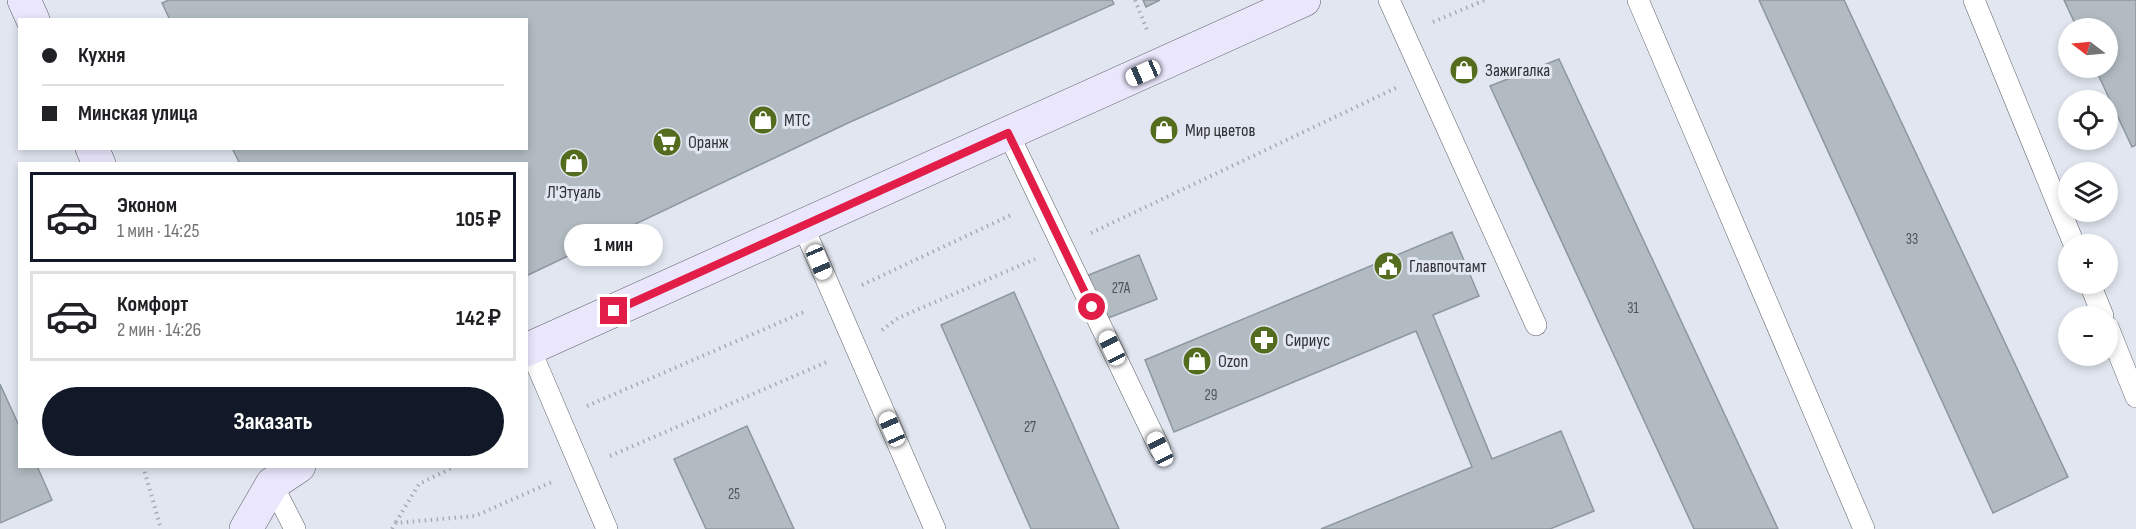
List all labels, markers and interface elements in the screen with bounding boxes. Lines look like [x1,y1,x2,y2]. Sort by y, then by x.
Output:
north arrow [2058,18,2118,78]
map controls [2058,18,2118,366]
text: Кухня [78,42,125,69]
shop icon: Зажигалка [1448,54,1480,86]
car [1123,57,1163,89]
place label: Зажигалка [1485,60,1550,81]
button: locate [2058,90,2118,150]
text: Минская улица [78,100,198,127]
shop icon: МТС [747,104,779,136]
place label: МТС [784,110,810,131]
shop icon: Мир цветов [1148,114,1180,146]
place label: Мир цветов [1185,120,1256,141]
supermarket icon: Оранж [651,126,683,158]
place label: Оранж [688,132,729,153]
shop icon: Л'Этуаль [558,147,590,179]
button: layers [2058,162,2118,222]
place label: Л'Этуаль [547,182,601,203]
icon: car [45,190,99,244]
text: Эконом [117,192,177,219]
text: 105 ₽ [456,206,501,233]
text: 1 мин · 14:25 [117,219,199,243]
callout: 1 мин [564,224,664,266]
house number: 33 [1906,230,1918,249]
text: 1 мин [594,233,633,257]
button: + [2058,234,2118,294]
car [804,242,834,282]
public building icon: Главпочтамт [1372,250,1404,282]
place label: Главпочтамт [1409,256,1487,277]
house number: 27А [1112,279,1131,298]
icon: car [45,289,99,343]
text: Комфорт [117,291,188,318]
route start [1078,293,1105,320]
route end [600,297,627,324]
house number: 31 [1627,299,1640,318]
text: 142 ₽ [456,305,501,332]
button: − [2058,306,2118,366]
text: 2 мин · 14:26 [117,318,201,342]
pharmacy icon: Сириус [1248,324,1280,356]
car [1096,328,1128,368]
place label: Сириус [1285,330,1330,351]
shop icon: Ozon [1181,345,1213,377]
place label: Ozon [1218,351,1248,372]
house number: 29 [1205,386,1217,405]
button: Заказать [42,387,504,456]
car [876,409,908,449]
house number: 27 [1024,418,1036,437]
car [1144,429,1176,469]
house number: 25 [728,485,740,504]

